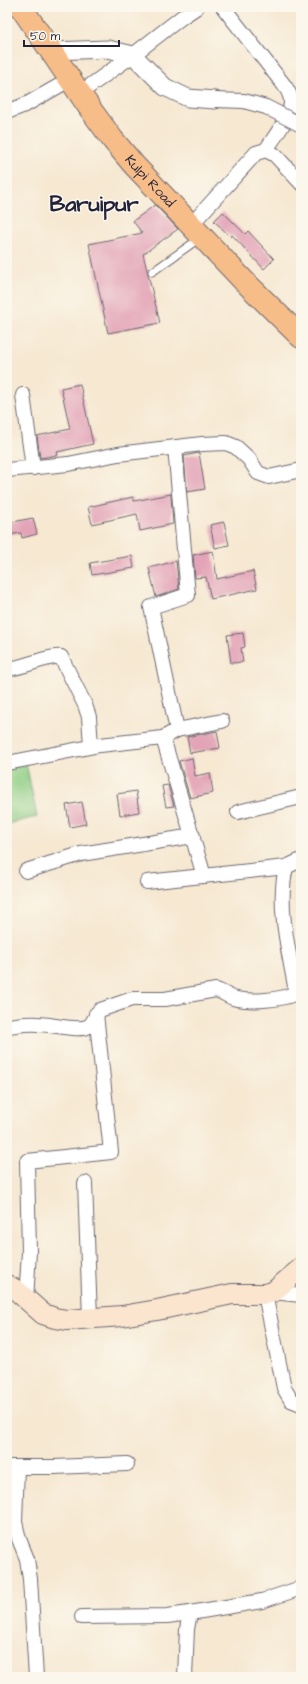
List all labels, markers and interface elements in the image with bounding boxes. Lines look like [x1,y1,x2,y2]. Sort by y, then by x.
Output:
scale bar [24,22,119,48]
text: 50 m [30,28,61,45]
street label: Kulpi Road [120,151,179,212]
district label: Baruipur [49,189,139,220]

